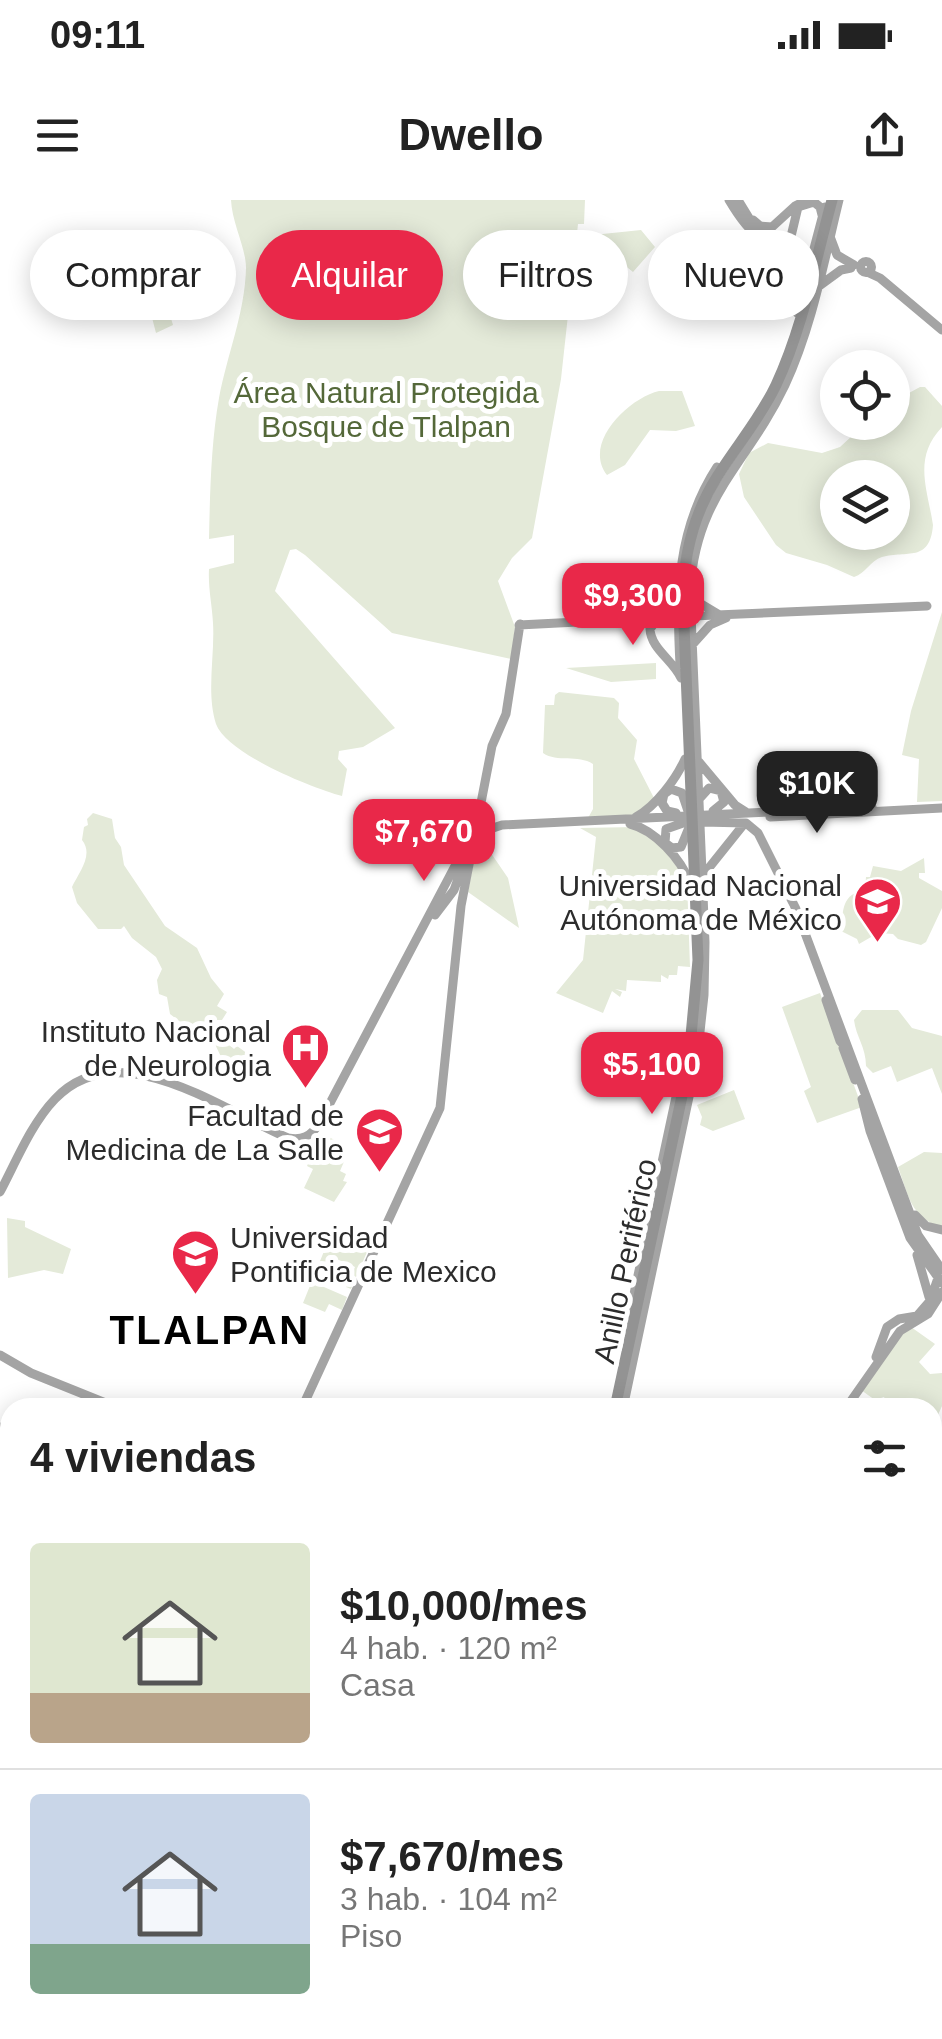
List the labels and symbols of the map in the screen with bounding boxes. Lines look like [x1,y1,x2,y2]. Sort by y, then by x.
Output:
park label: Área Natural Protegida Bosque de Tlalpan [233,376,539,443]
pin: $9,300 [552,563,714,648]
pin: $10K [758,751,876,836]
pin: $7,670 [343,799,505,884]
place label: Universidad Nacional Autónoma de México [559,869,842,936]
school or university icon: Universidad Nacional Autónoma de México [851,876,903,944]
place label: Instituto Nacional de Neurologia [41,1015,271,1082]
hospital icon: Instituto Nacional de Neurologia [280,1022,332,1090]
pin: $5,100 [571,1032,733,1117]
place label: Facultad de Medicina de La Salle [65,1099,344,1166]
school or university icon: Facultad de Medicina de La Salle [353,1106,405,1174]
street label: Anillo Periférico [587,1156,663,1366]
place label: Universidad Pontificia de Mexico [230,1221,497,1288]
school or university icon: Universidad Pontificia de Mexico [169,1228,221,1296]
district label: TLALPAN [109,1308,311,1352]

